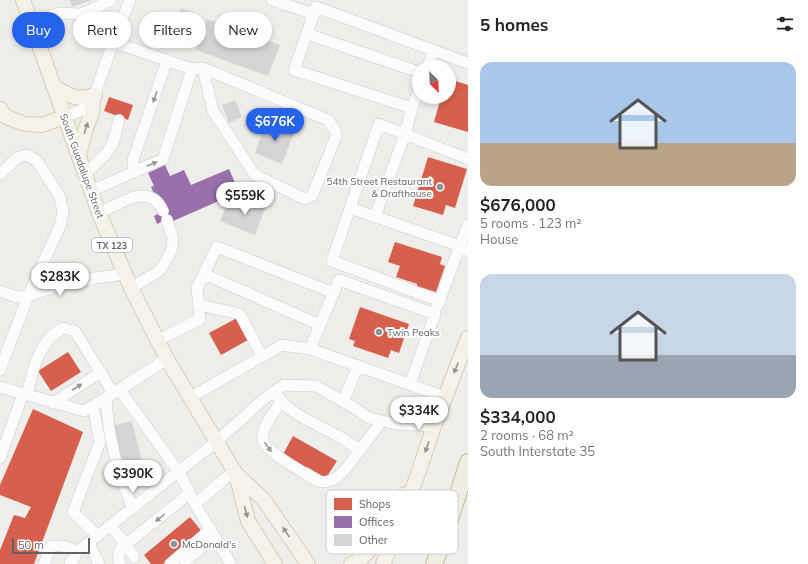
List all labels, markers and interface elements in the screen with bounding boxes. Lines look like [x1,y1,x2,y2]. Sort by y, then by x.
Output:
chip: Buy [12,12,65,48]
chip: Rent [73,12,131,48]
chip: Filters [139,12,206,48]
chip: New [214,12,272,48]
icon: filters [774,13,796,35]
text: 5 homes [480,14,548,35]
north arrow [412,60,456,104]
map controls [412,60,456,104]
icon: home [602,88,674,160]
one-way arrow [151,92,157,104]
pin: $676K [247,108,303,142]
street label: South Guadalupe Street [57,112,107,221]
text: $676K [255,113,295,129]
one-way arrow [84,121,90,133]
one-way arrow [147,161,158,167]
place label: 54th Street Restaurant & Drafthouse [326,175,432,200]
pin: $559K [217,182,273,216]
marker: 54th Street Restaurant & Drafthouse [435,182,445,192]
text: $559K [225,187,265,203]
text: $676,000 [480,194,556,215]
text: 5 rooms · 123 m² [480,215,581,231]
text: House [480,231,518,247]
road number: TX 123 [92,238,132,252]
pin: $283K [32,263,88,297]
text: $283K [40,268,80,284]
icon: home [602,300,674,372]
place label: Twin Peaks [387,326,440,339]
marker: Twin Peaks [374,327,384,337]
one-way arrow [453,362,459,374]
one-way arrow [71,384,83,391]
pin: $334K [391,397,447,431]
text: $334K [399,402,439,418]
text: $334,000 [480,406,556,427]
text: 2 rooms · 68 m² [480,427,574,443]
one-way arrow [424,441,430,453]
one-way arrow [264,442,272,452]
text: South Interstate 35 [480,443,595,459]
pin: $390K [105,460,161,494]
text: $390K [113,465,153,481]
legend [326,490,458,554]
text: Shops [359,497,391,511]
one-way arrow [243,506,249,518]
one-way arrow [154,513,165,522]
text: Offices [359,515,394,529]
one-way arrow [282,527,290,537]
text: Other [359,533,388,547]
scale bar [12,536,90,555]
text: 50 m [18,538,44,552]
place label: McDonald's [182,538,236,551]
marker: McDonald's [169,539,179,549]

